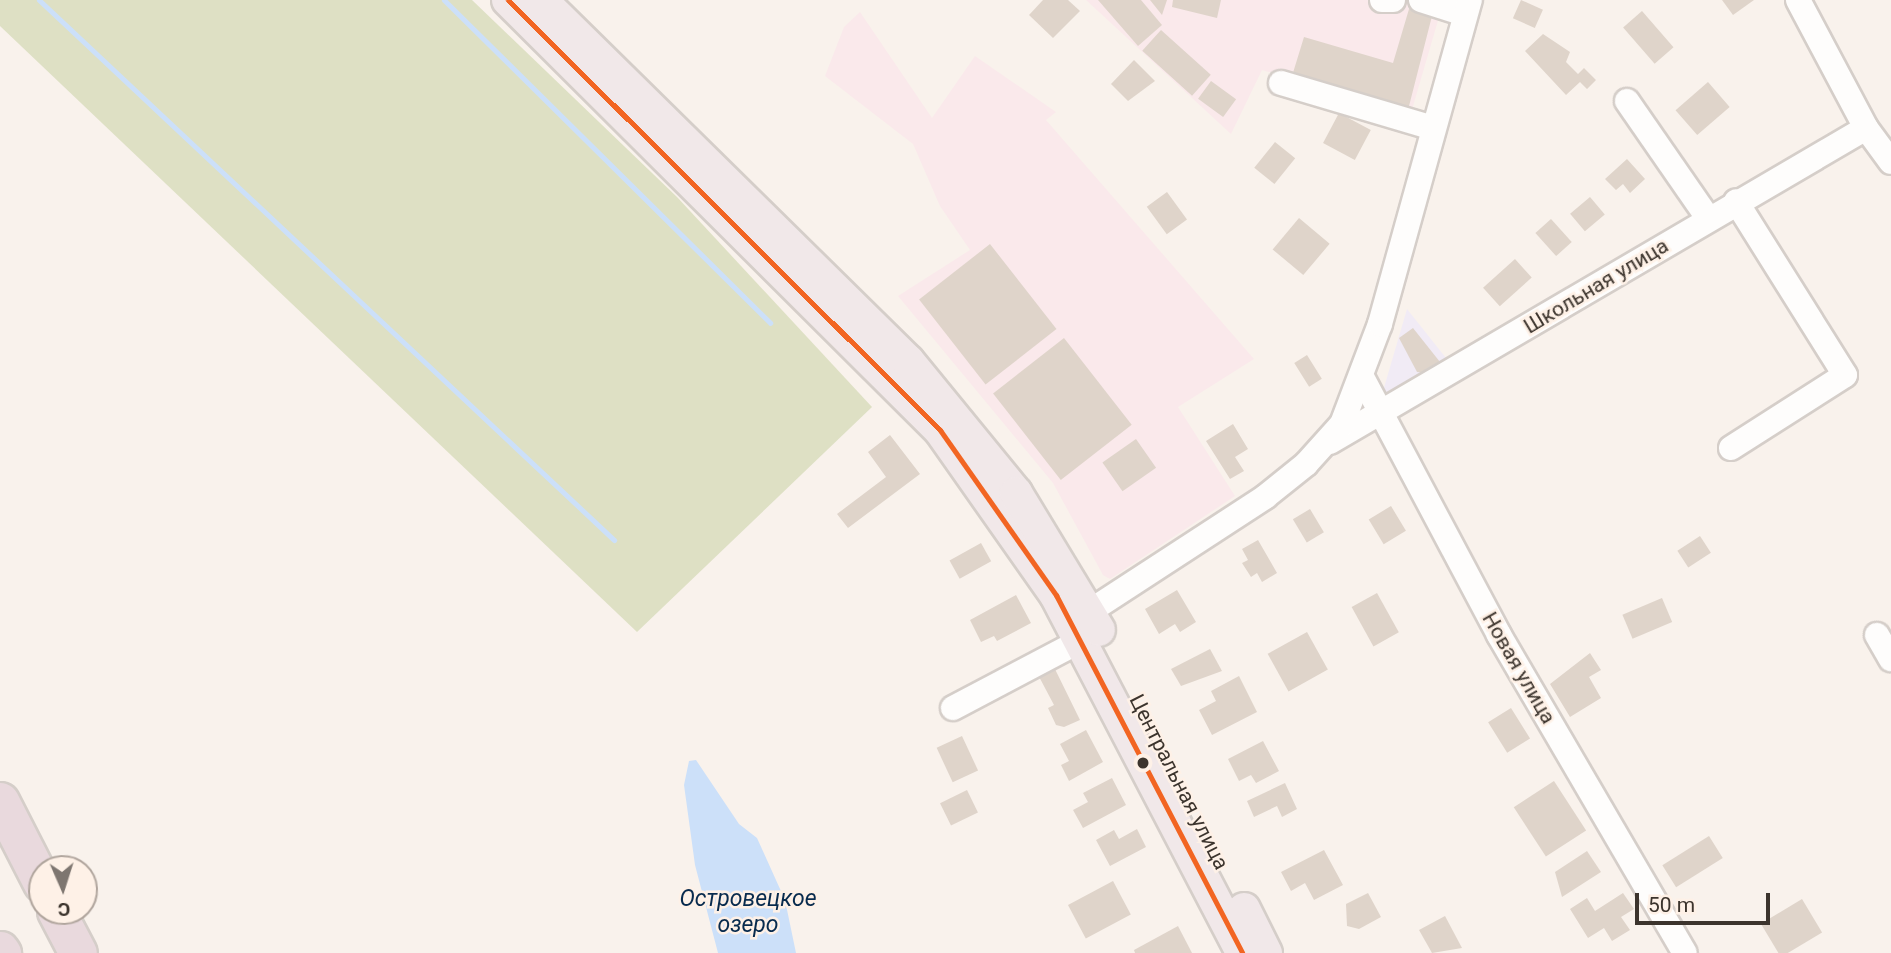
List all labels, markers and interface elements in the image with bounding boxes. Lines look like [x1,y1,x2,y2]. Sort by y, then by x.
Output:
street label: Школьная улица [1519,233,1673,339]
street label: Новая улица [1477,608,1561,728]
street label: Центральная улица [1124,690,1234,874]
unlabelled marker [1136,756,1150,770]
north arrow [28,855,98,925]
scale bar [1639,880,1774,924]
water label: Островецкое озеро [679,885,817,939]
text: 50 m [1648,893,1695,917]
text: С [57,898,71,921]

